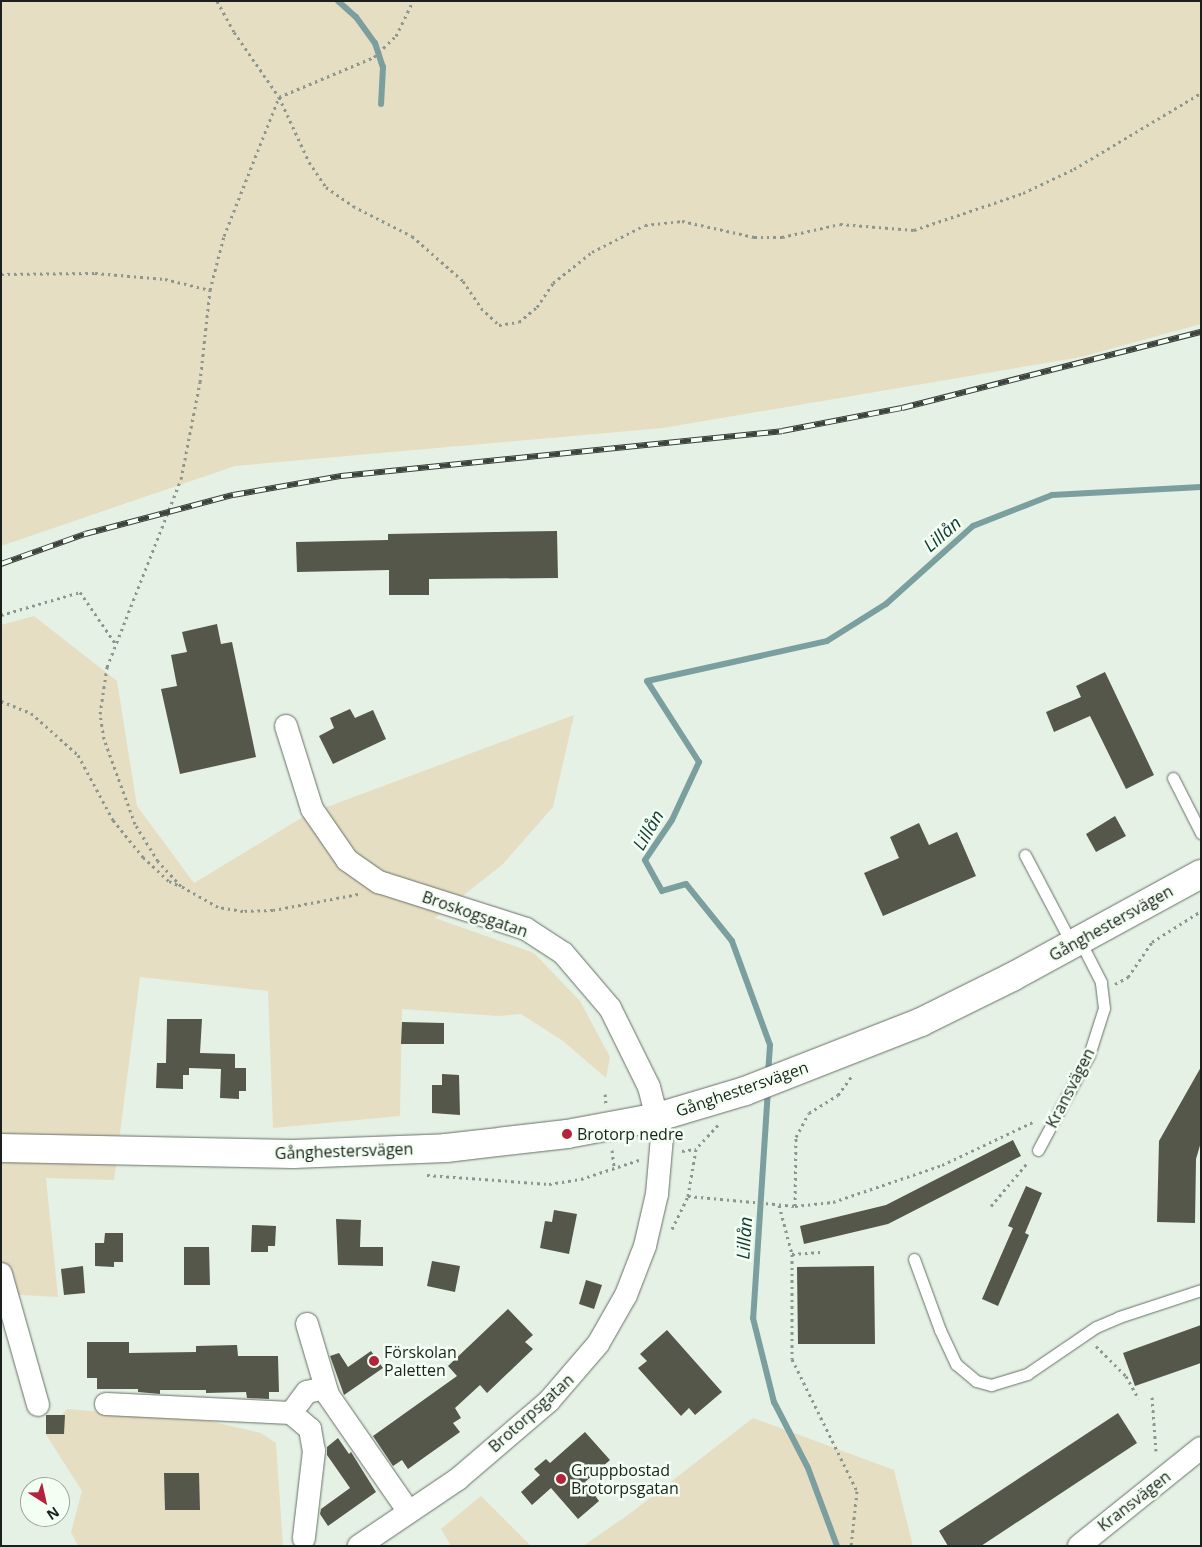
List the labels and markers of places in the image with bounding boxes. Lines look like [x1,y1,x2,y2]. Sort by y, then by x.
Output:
place label: Brotorp nedre [577,1124,683,1144]
marker: Brotorp nedre [561,1128,573,1140]
place label: Förskolan Paletten [384,1342,457,1380]
marker: Förskolan Paletten [368,1355,380,1367]
place label: Gruppbostad Brotorpsgatan [571,1460,679,1498]
marker: Gruppbostad Brotorpsgatan [555,1473,567,1485]

